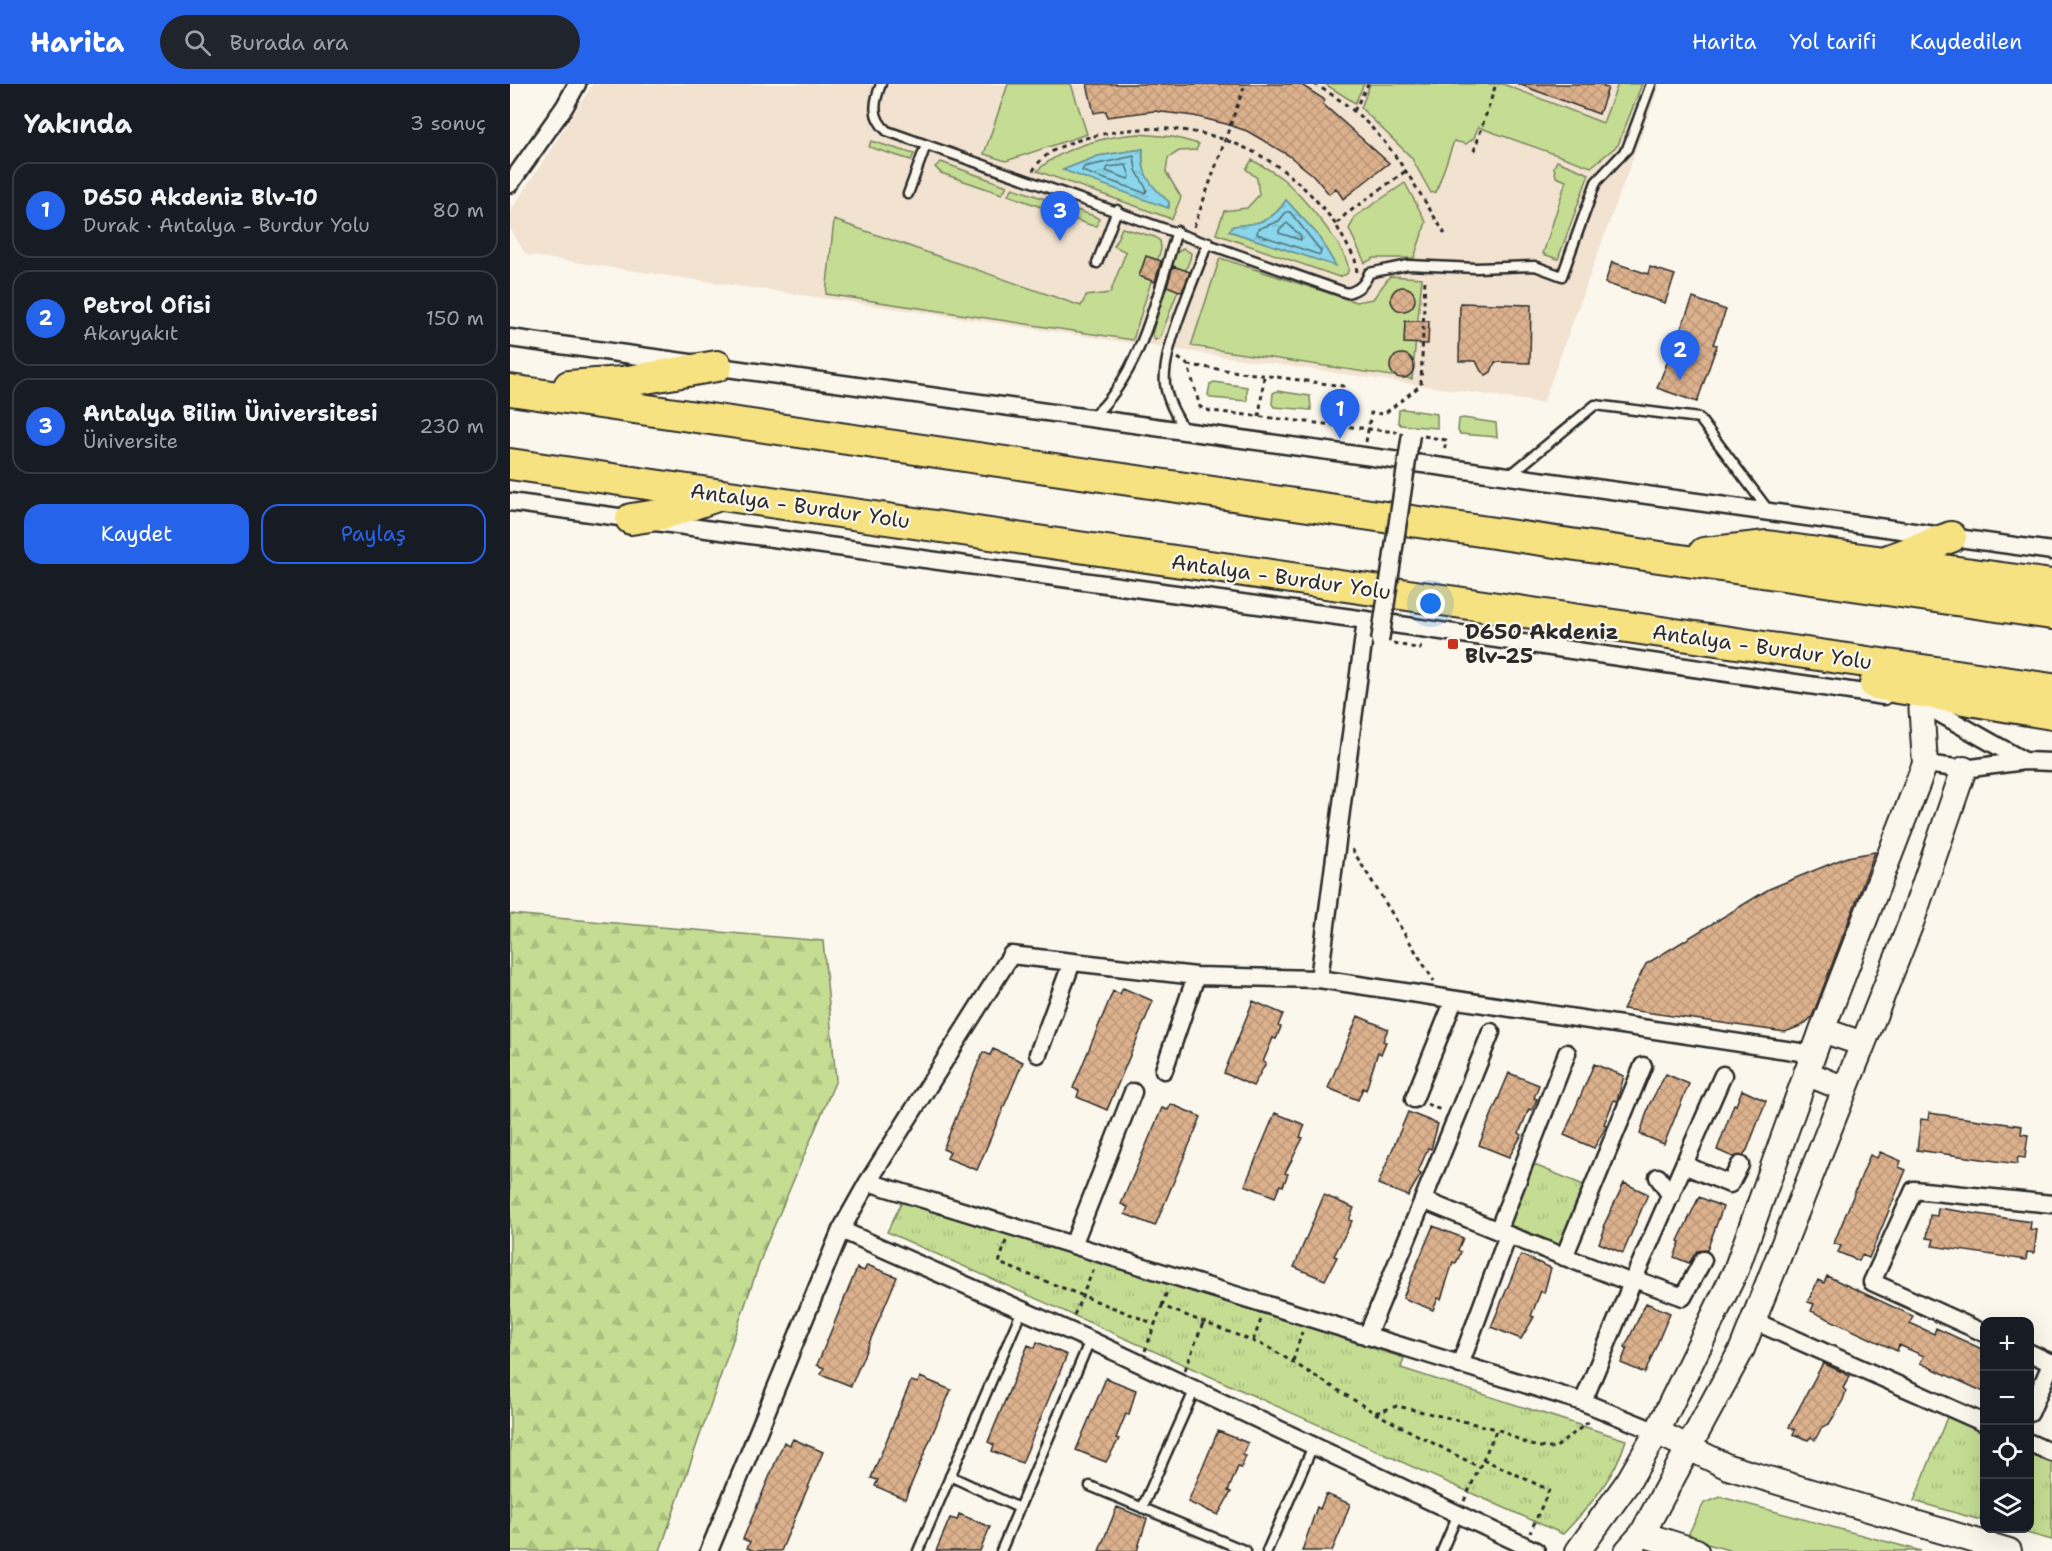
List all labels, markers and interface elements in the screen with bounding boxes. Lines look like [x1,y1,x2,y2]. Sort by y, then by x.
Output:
search box [160,15,580,69]
text: Harita [30,23,124,61]
icon: search [181,26,214,59]
text: Burada ara [229,28,348,57]
text: Harita [1692,28,1757,56]
text: Yol tarifi [1790,28,1877,56]
text: Kaydedilen [1910,28,2022,56]
text: Yakında [24,106,132,141]
text: 3 sonuç [410,110,486,136]
text: D650 Akdeniz Blv-10 [83,183,318,212]
pin: 3 [1040,192,1080,241]
text: 1 [41,197,50,223]
text: 80 m [432,197,484,223]
text: Durak · Antalya - Burdur Yolu [83,212,370,238]
text: Petrol Ofisi [83,291,211,320]
text: 2 [39,305,53,331]
text: 150 m [426,305,484,331]
text: Akaryakıt [83,320,178,346]
pin: 2 [1660,330,1700,380]
pin: 1 [1320,390,1360,439]
text: Antalya Bilim Üniversitesi [83,399,378,428]
text: 3 [39,413,53,439]
text: 230 m [419,413,484,439]
text: Üniversite [83,428,178,454]
street label: Antalya - Burdur Yolu [688,477,912,535]
button: Kaydet [24,504,249,564]
button: Paylaş [261,504,486,564]
street label: Antalya - Burdur Yolu [1169,548,1393,606]
your location [1416,589,1445,618]
place label: D650 Akdeniz Blv-25 [1465,618,1619,670]
street label: Antalya - Burdur Yolu [1650,618,1874,676]
marker: D650 Akdeniz Blv-25 [1446,637,1460,651]
map controls [1980,1317,2034,1533]
button: + [1980,1317,2034,1371]
button: − [1980,1371,2034,1425]
button: locate [1980,1425,2034,1479]
button: layers [1980,1479,2034,1533]

